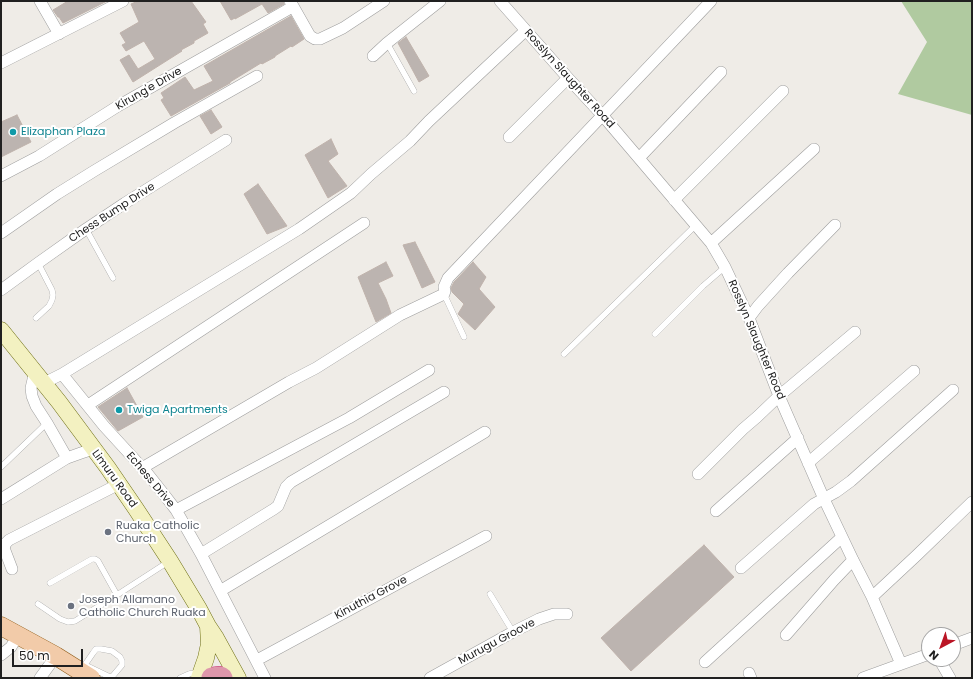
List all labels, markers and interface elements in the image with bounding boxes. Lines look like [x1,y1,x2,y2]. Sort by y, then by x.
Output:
street label: Rosslyn Slaughter Road [521,27,617,131]
street label: Kirung'e Drive [114,65,184,113]
place label: Elizaphan Plaza [21,125,105,139]
marker: Elizaphan Plaza [8,127,18,137]
street label: Chess Bump Drive [67,180,157,246]
street label: Rosslyn Slaughter Road [725,278,787,402]
place label: Twiga Apartments [127,403,228,417]
marker: Twiga Apartments [114,405,124,415]
street label: Limuru Road [89,447,139,511]
street label: Echess Drive [123,450,177,510]
place label: Ruaka Catholic Church [116,519,199,545]
marker: Ruaka Catholic Church [103,527,113,537]
street label: Kinuthia Grove [332,573,410,623]
place label: Joseph Allamano Catholic Church Ruaka [79,593,206,619]
marker: Joseph Allamano Catholic Church Ruaka [66,601,76,611]
street label: Murugu Groove [456,616,538,668]
north arrow [921,627,961,667]
scale bar [14,641,85,667]
text: 50 m [19,647,50,664]
text: N [925,647,942,664]

